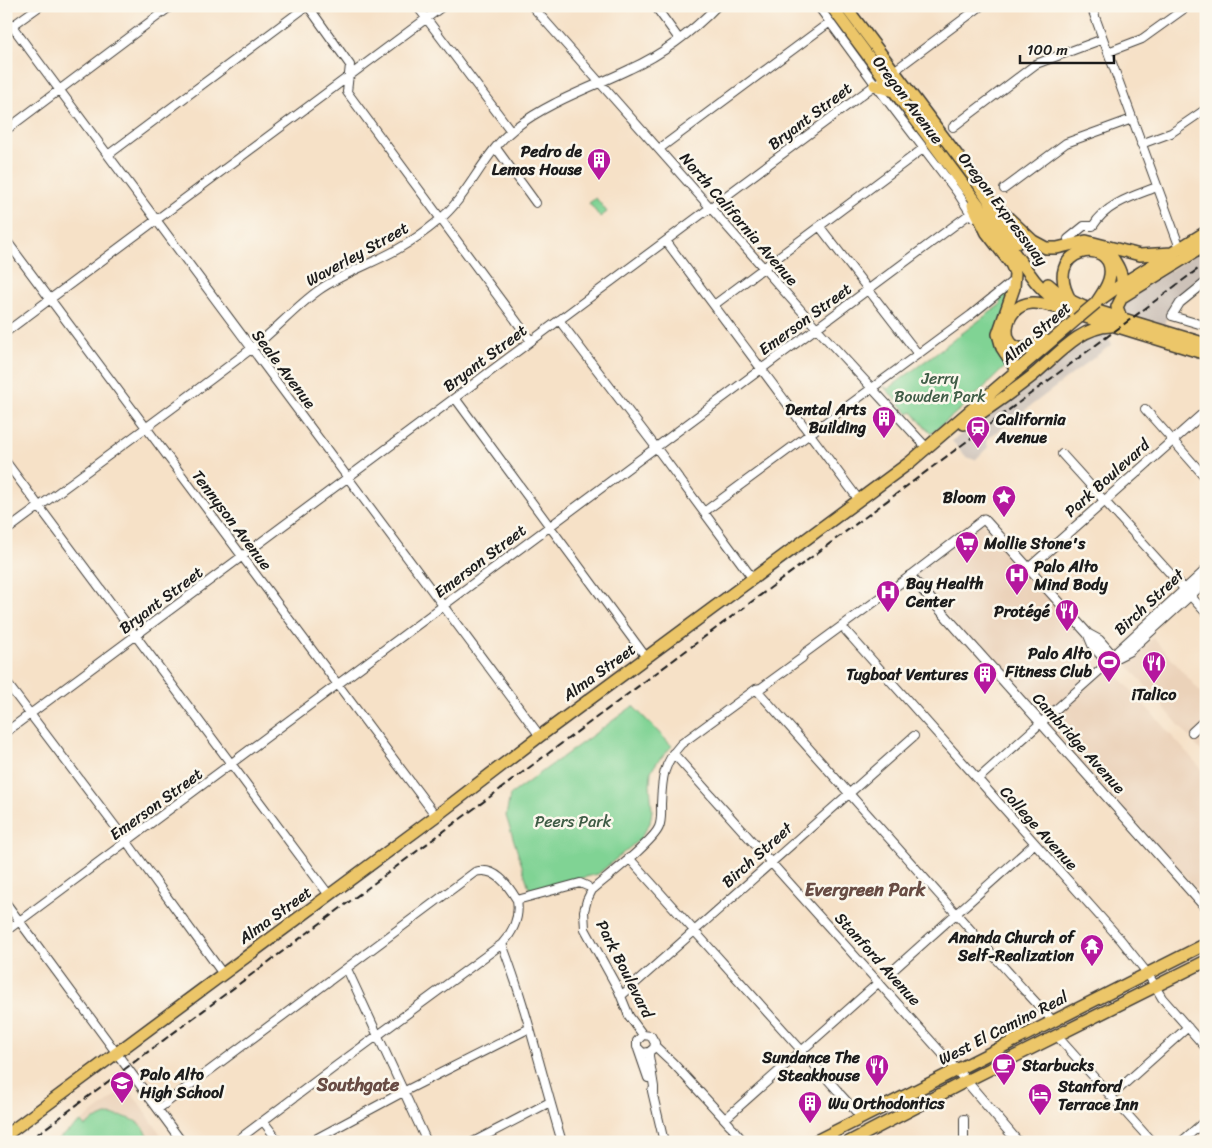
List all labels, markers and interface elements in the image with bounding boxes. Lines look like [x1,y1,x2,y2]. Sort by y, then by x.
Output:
scale bar [1020,32,1113,64]
text: 100 m [1027,37,1068,63]
street label: Oregon Avenue [865,49,951,151]
street label: Bryant Street [761,74,859,158]
place label: Pedro de Lemos House [492,137,583,184]
street label: North California Avenue [672,145,806,293]
street label: Oregon Expressway [950,146,1056,273]
building icon: Pedro de Lemos House [586,147,612,181]
street label: Waverley Street [300,214,414,294]
street label: Emerson Street [752,275,858,363]
street label: Alma Street [993,294,1078,373]
street label: Bryant Street [436,316,534,400]
street label: Seale Avenue [244,323,324,415]
park label: Jerry Bowden Park [894,364,986,411]
place label: Dental Arts Building [785,395,867,442]
building icon: Dental Arts Building [871,405,897,439]
place label: California Avenue [995,405,1066,452]
station icon: California Avenue [965,415,991,449]
street label: Park Boulevard [1057,430,1158,525]
street label: Tennyson Avenue [184,463,280,577]
place label: Bloom [943,483,986,512]
place icon: Bloom [991,484,1017,518]
street label: Emerson Street [427,516,533,606]
place label: Mollie Stone's [983,529,1086,558]
supermarket icon: Mollie Stone's [954,530,980,564]
place label: Palo Alto Mind Body [1033,552,1109,599]
street label: Bryant Street [112,558,210,642]
street label: Birch Street [1107,561,1192,643]
hospital icon: Palo Alto Mind Body [1004,562,1030,596]
place label: Bay Health Center [905,569,984,616]
hospital icon: Bay Health Center [875,579,901,613]
place label: Protégé [994,597,1051,626]
restaurant icon: Protégé [1054,598,1080,632]
street label: Alma Street [555,635,642,709]
place label: Palo Alto Fitness Club [1004,639,1092,686]
sports icon: Palo Alto Fitness Club [1096,649,1122,683]
restaurant icon: iTalico [1141,650,1167,684]
place label: Tugboat Ventures [846,660,969,689]
building icon: Tugboat Ventures [972,661,998,695]
place label: iTalico [1132,680,1177,709]
street label: Cambridge Avenue [1025,685,1133,801]
street label: Emerson Street [103,760,209,848]
street label: College Avenue [993,779,1086,877]
park label: Peers Park [535,807,612,836]
street label: Birch Street [715,814,800,895]
district label: Evergreen Park [805,874,926,906]
street label: Alma Street [231,878,318,952]
street label: Stanford Avenue [827,905,929,1013]
street label: Park Boulevard [588,915,663,1025]
place label: Ananda Church of Self-Realization [947,923,1076,970]
temple icon: Ananda Church of Self-Realization [1079,933,1105,967]
street label: West El Camino Real [933,983,1074,1073]
place label: Sundance The Steakhouse [761,1043,861,1090]
place label: Starbucks [1021,1051,1094,1080]
cafe icon: Starbucks [991,1052,1017,1086]
restaurant icon: Sundance The Steakhouse [864,1053,890,1087]
place label: Palo Alto High School [139,1060,225,1107]
district label: Southgate [316,1069,400,1101]
school or university icon: Palo Alto High School [109,1070,135,1104]
place label: Stanford Terrace Inn [1057,1072,1139,1119]
hotel icon: Stanford Terrace Inn [1027,1082,1053,1116]
place label: Wu Orthodontics [828,1089,945,1118]
building icon: Wu Orthodontics [797,1090,823,1124]

